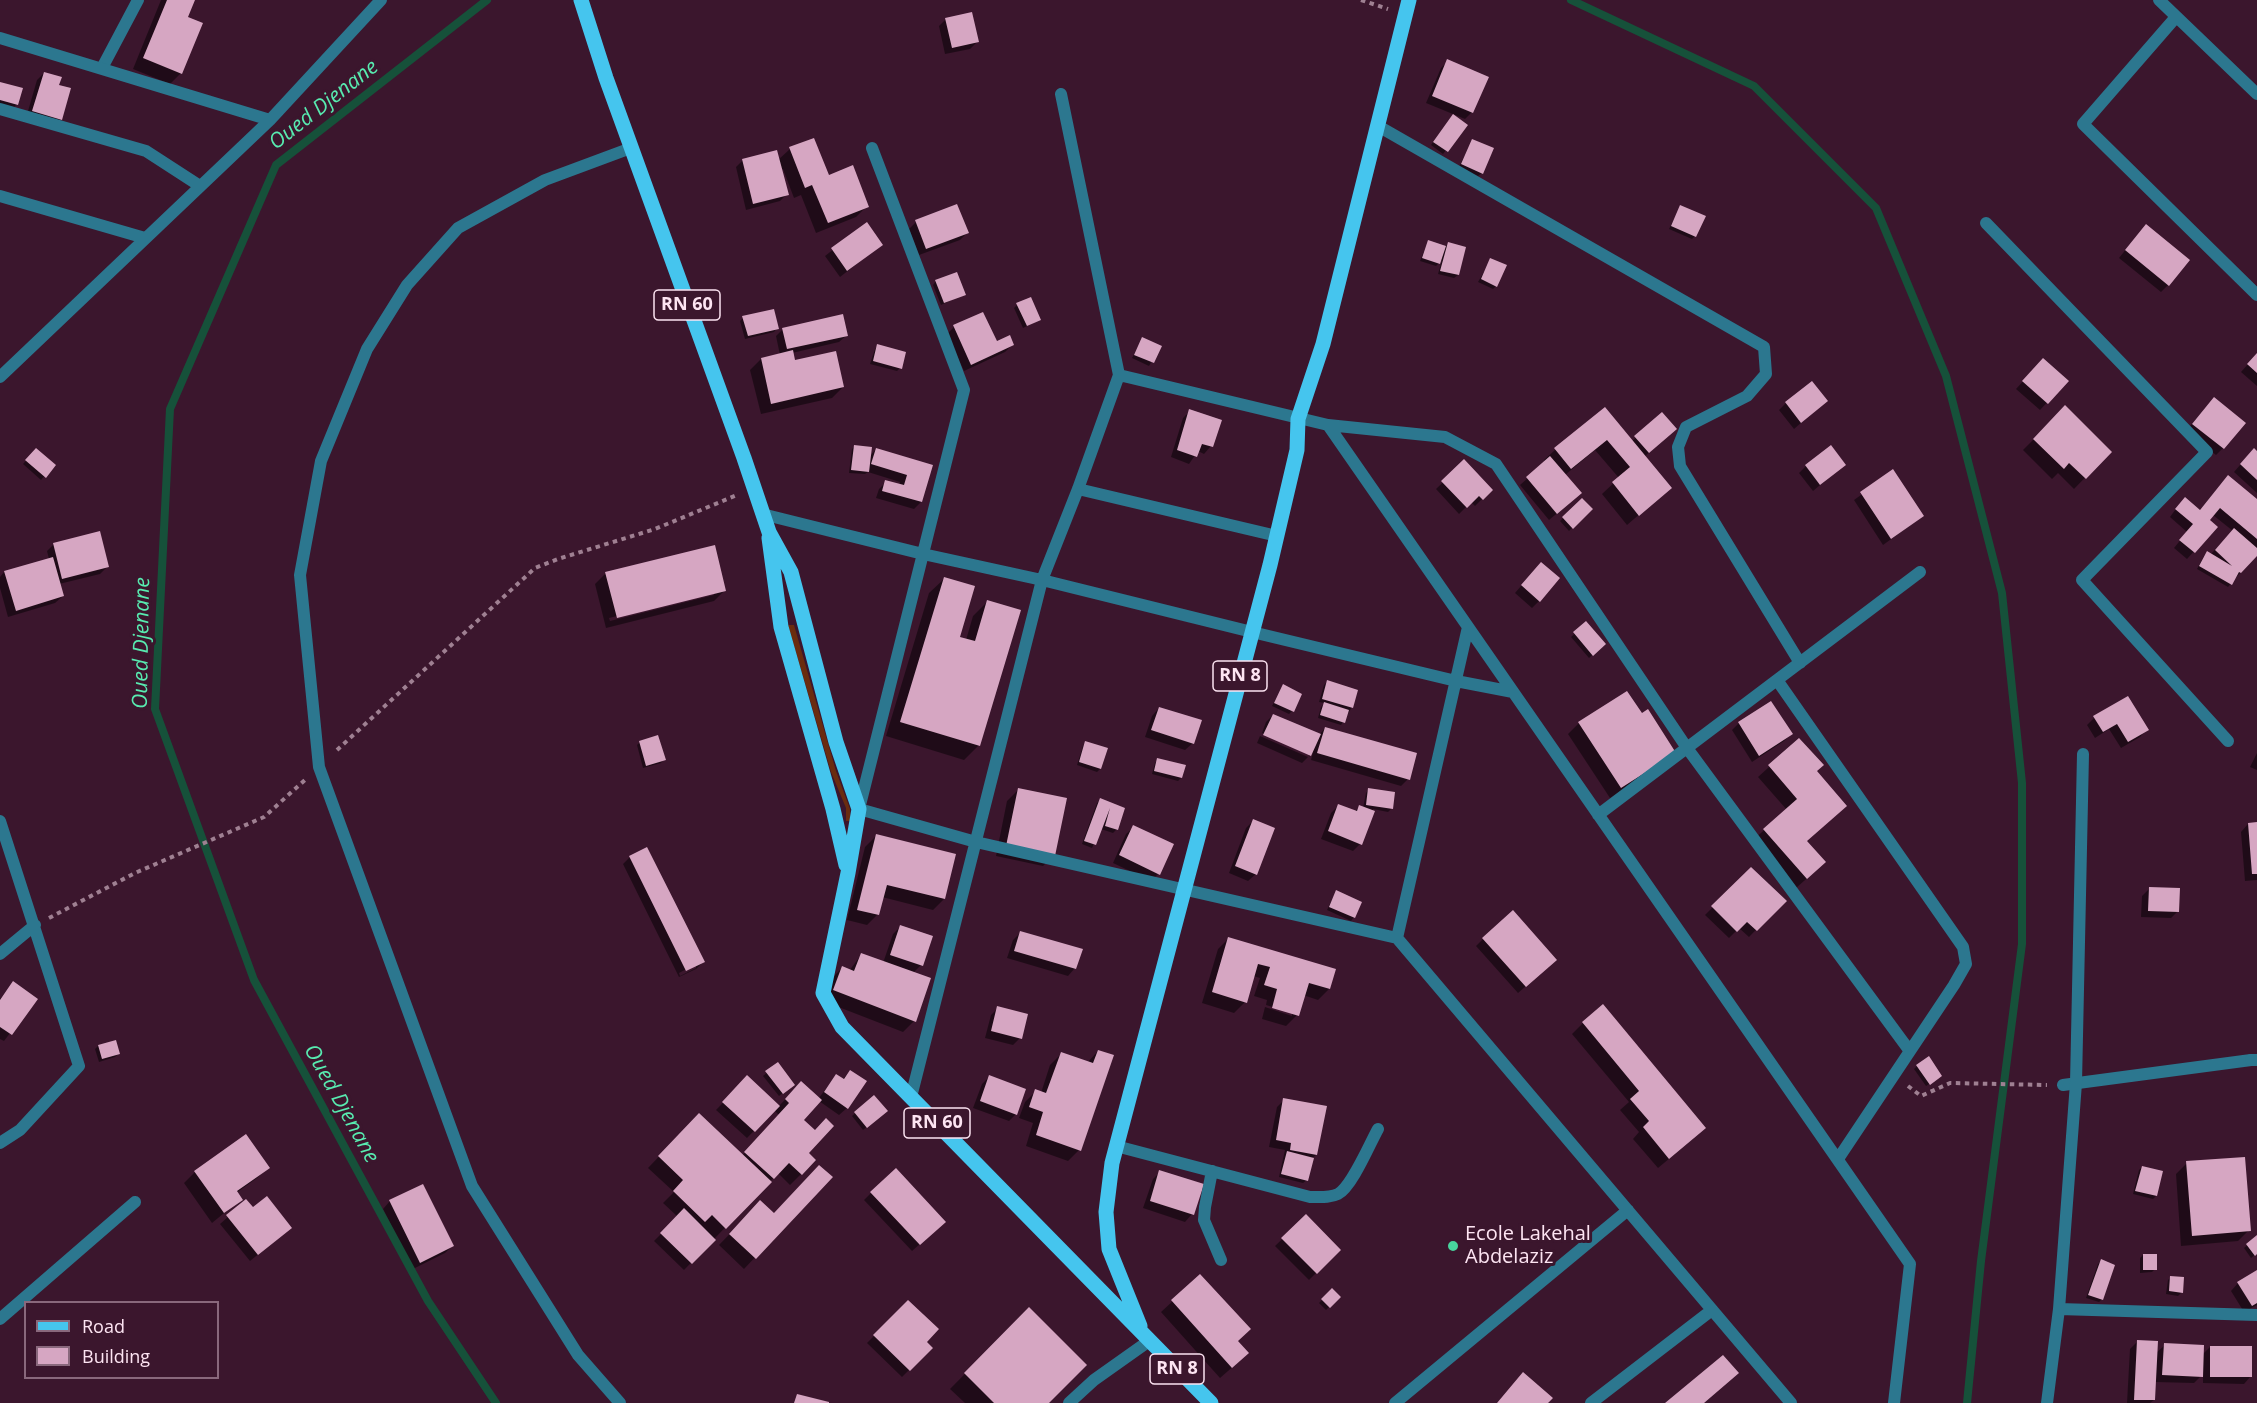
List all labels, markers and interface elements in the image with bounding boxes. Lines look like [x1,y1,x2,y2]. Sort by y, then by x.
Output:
water label: Oued Djenane [264,55,384,155]
road number: RN 60 [654,290,720,320]
water label: Oued Djenane [128,577,156,709]
road number: RN 8 [1213,661,1267,691]
water label: Oued Djenane [298,1040,384,1168]
road number: RN 60 [904,1108,970,1138]
place label: Ecole Lakehal Abdelaziz [1465,1222,1591,1269]
marker: Ecole Lakehal Abdelaziz [1446,1239,1460,1253]
legend [24,1301,219,1379]
text: Road [82,1314,125,1338]
text: Building [82,1344,150,1368]
road number: RN 8 [1150,1354,1204,1384]

